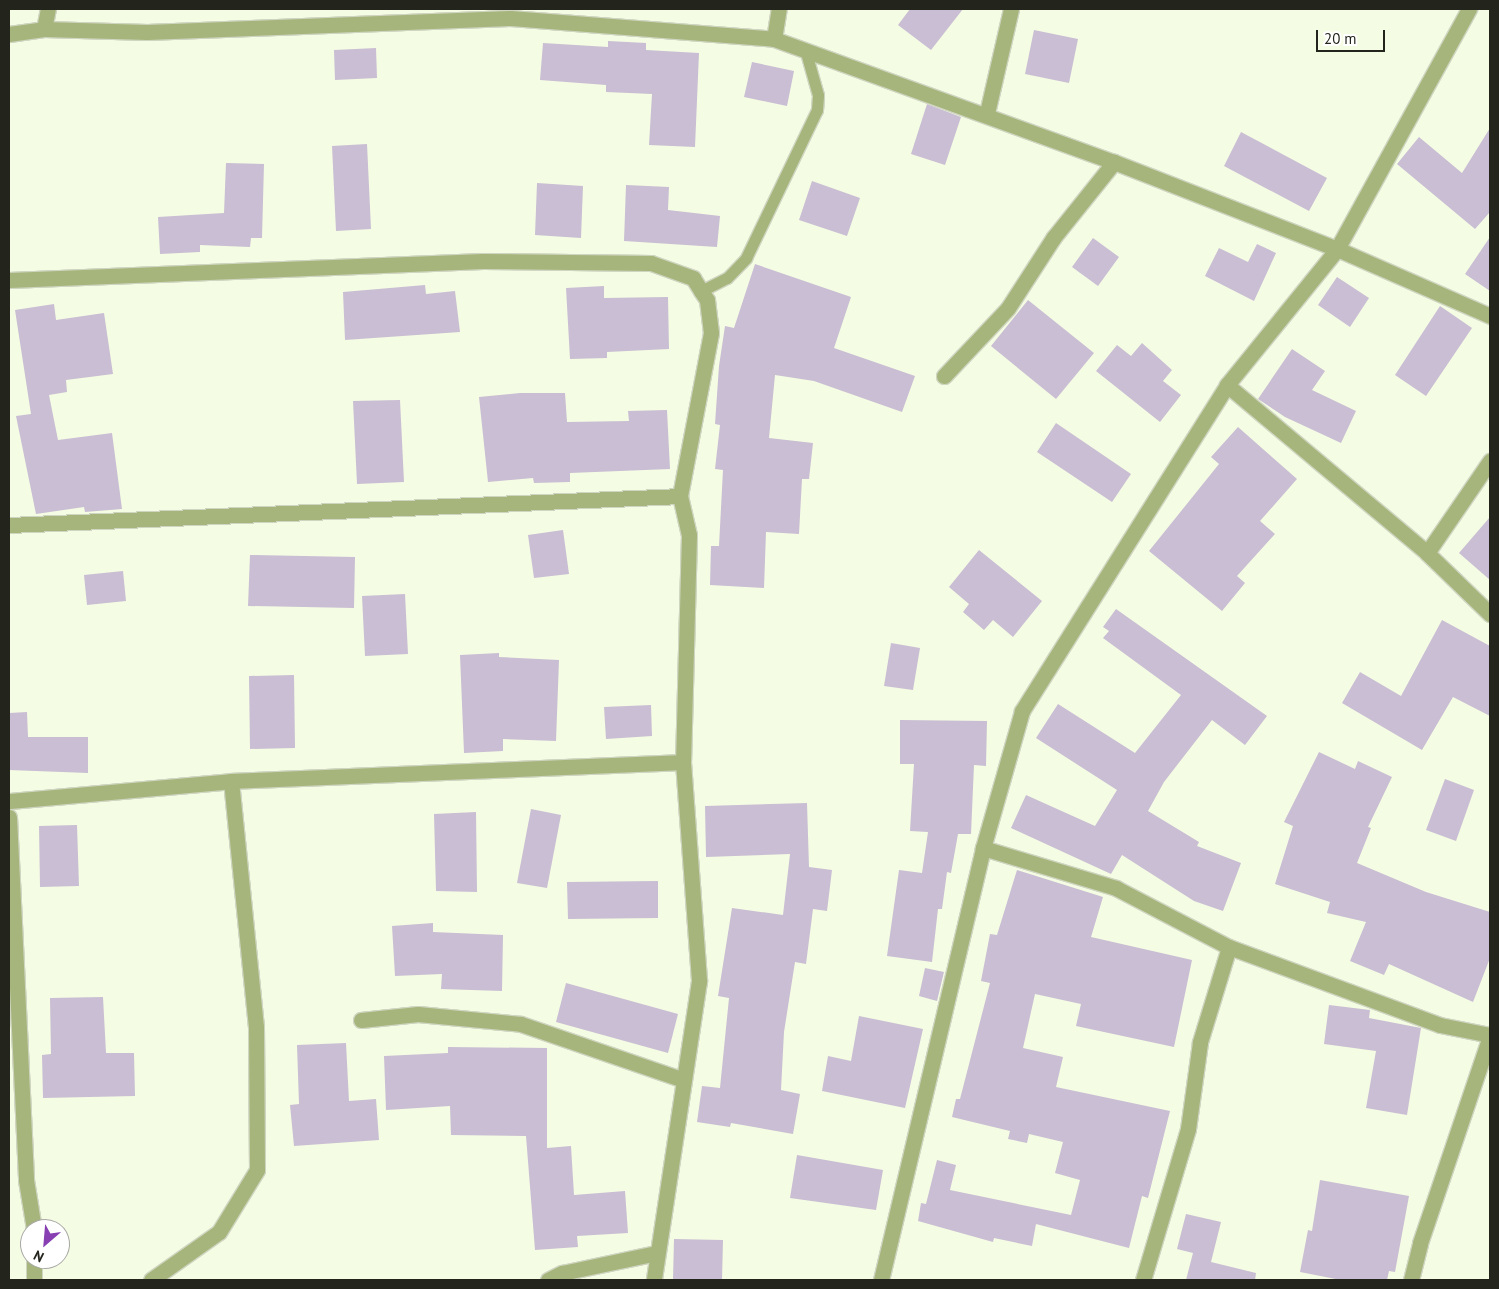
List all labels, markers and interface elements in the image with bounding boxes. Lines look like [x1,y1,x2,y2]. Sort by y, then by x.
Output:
scale bar [1319,20,1388,52]
text: 20 m [1324,29,1357,48]
north arrow [20,1219,70,1269]
text: N [30,1246,47,1267]

